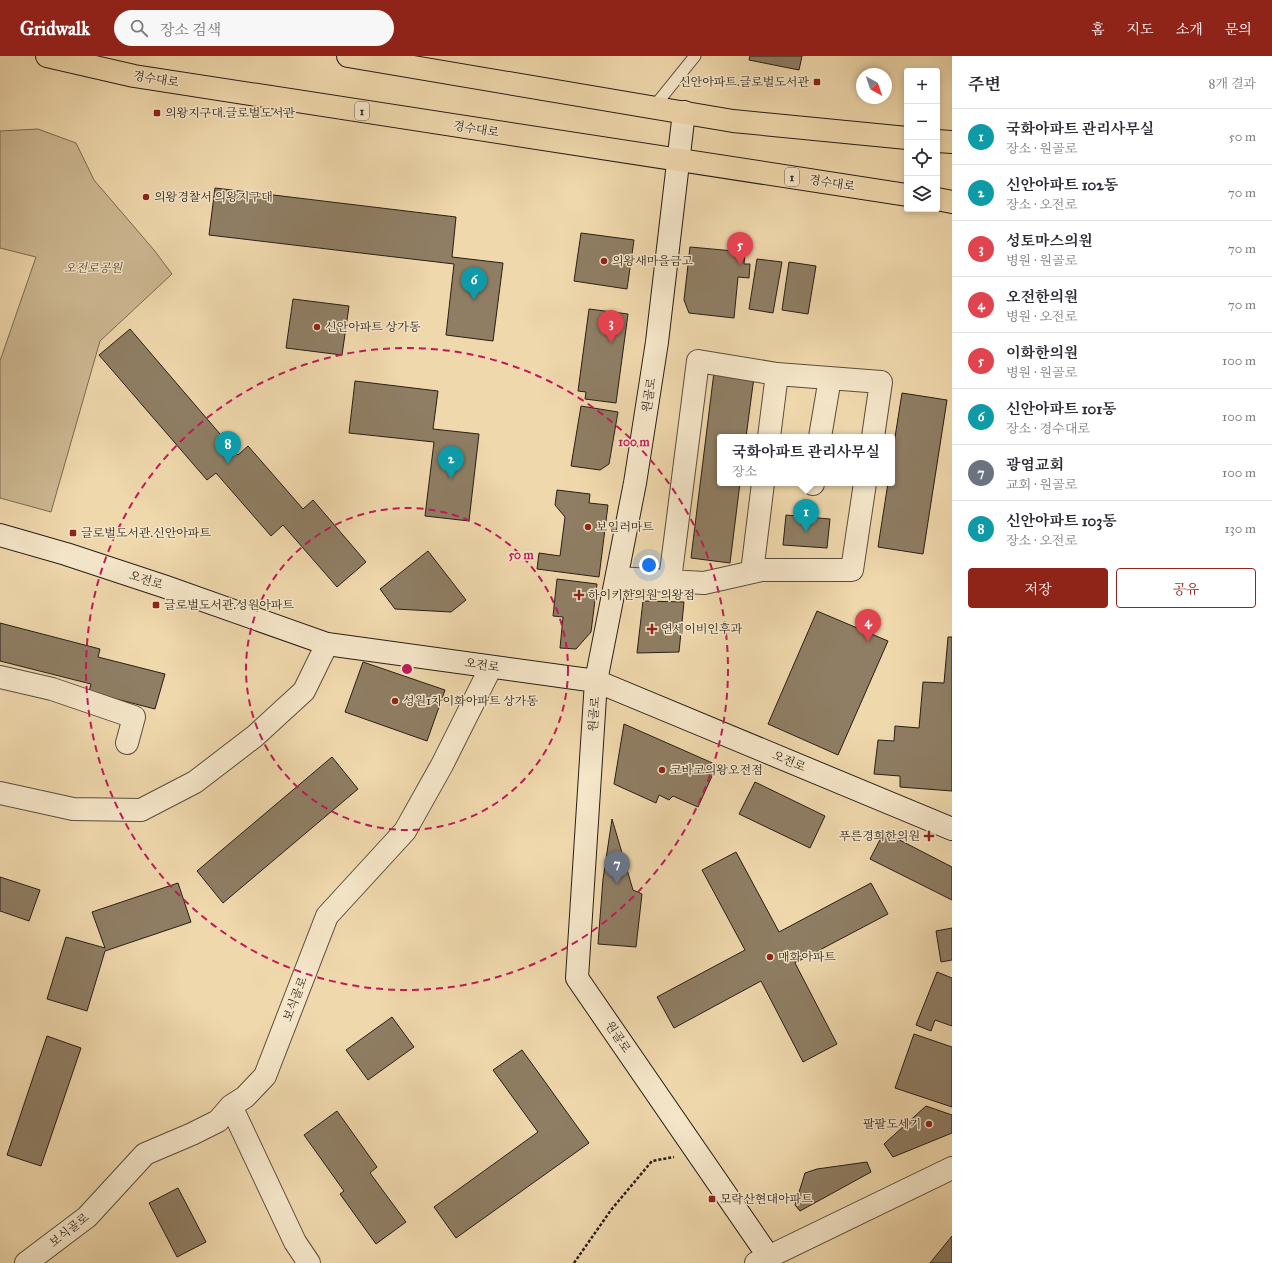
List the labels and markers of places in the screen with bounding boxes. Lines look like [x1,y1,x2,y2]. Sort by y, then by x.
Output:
place label: 신안아파트.글로벌도서관 [679,75,809,89]
marker: 신안아파트.글로벌도서관 [812,77,822,87]
place label: 의왕지구대.글로벌도서관 [165,106,295,120]
marker: 의왕지구대.글로벌도서관 [152,108,162,118]
place label: 의왕경찰서 의왕지구대 [154,190,273,204]
marker: 의왕경찰서 의왕지구대 [141,192,151,202]
pin: 5 [727,232,753,265]
place label: 의왕새마을금고 [612,254,694,268]
marker: 의왕새마을금고 [599,256,609,266]
pin: 6 [461,267,487,300]
pin: 3 [598,310,624,343]
place label: 신안아파트 상가동 [325,320,421,334]
marker: 신안아파트 상가동 [312,322,322,332]
pin: 8 [215,431,241,464]
pin: 2 [438,446,464,479]
pin: 1 [793,499,819,532]
place label: 보일러마트 [596,520,654,534]
marker: 보일러마트 [583,522,593,532]
place label: 글로벌도서관.신안아파트 [81,526,211,540]
marker: 글로벌도서관.신안아파트 [68,528,78,538]
place label: 하이키한의원 의왕점 [588,588,695,602]
marker: 하이키한의원 의왕점 [573,589,585,601]
place label: 글로벌도서관.성원아파트 [164,598,294,612]
marker: 글로벌도서관.성원아파트 [151,600,161,610]
pin: 4 [855,609,881,642]
place label: 연세이비인후과 [661,622,743,636]
marker: 연세이비인후과 [646,623,658,635]
centre of rings [400,662,414,676]
place label: 성원1차이화아파트 상가동 [403,694,538,708]
marker: 성원1차이화아파트 상가동 [390,696,400,706]
place label: 코바코의왕오전점 [670,763,763,777]
marker: 코바코의왕오전점 [657,765,667,775]
place label: 푸른경희한의원 [839,829,920,843]
marker: 푸른경희한의원 [923,830,935,842]
pin: 7 [604,851,630,884]
place label: 매화아파트 [778,950,836,964]
marker: 매화아파트 [765,952,775,962]
place label: 팔팔도세기 [863,1117,921,1131]
marker: 팔팔도세기 [924,1119,934,1129]
place label: 모락산현대아파트 [720,1192,813,1206]
marker: 모락산현대아파트 [707,1194,717,1204]

